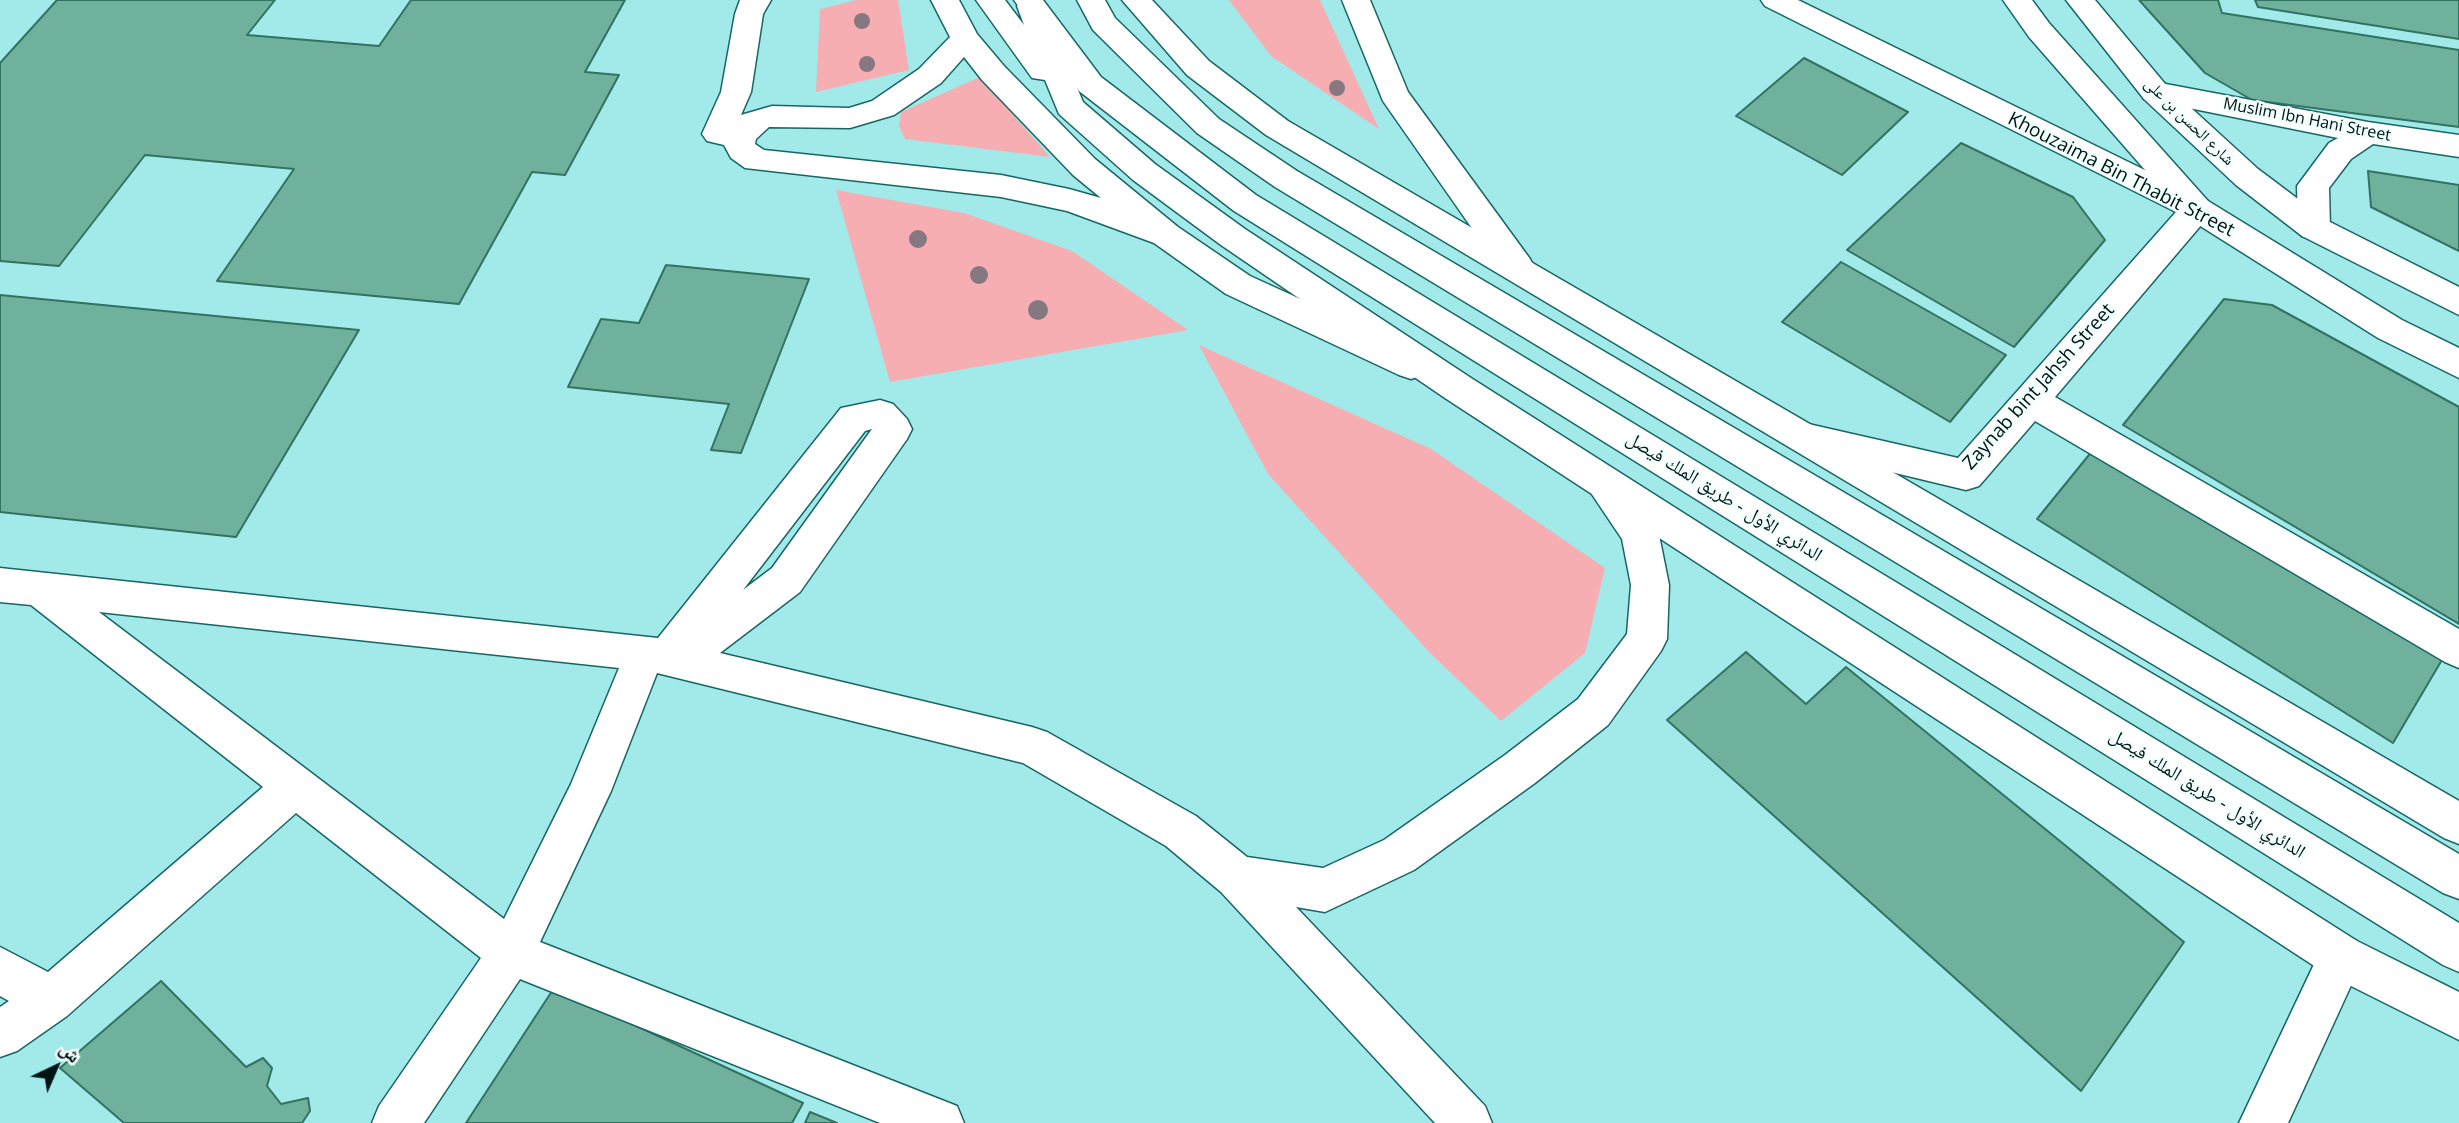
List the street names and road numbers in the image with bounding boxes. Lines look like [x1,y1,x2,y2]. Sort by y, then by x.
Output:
street label: شارع الحسن بن على [2140,74,2238,170]
street label: Muslim Ibn Hani Street [2221,94,2393,146]
street label: Khouzaima Bin Thabit Street [2004,108,2238,242]
street label: Zaynab bint Jahsh Street [1958,299,2120,475]
street label: الدائري الأول - طريق الملك فيصل [1622,427,1826,567]
street label: الدائري الأول - طريق الملك فيصل [2105,724,2309,864]

